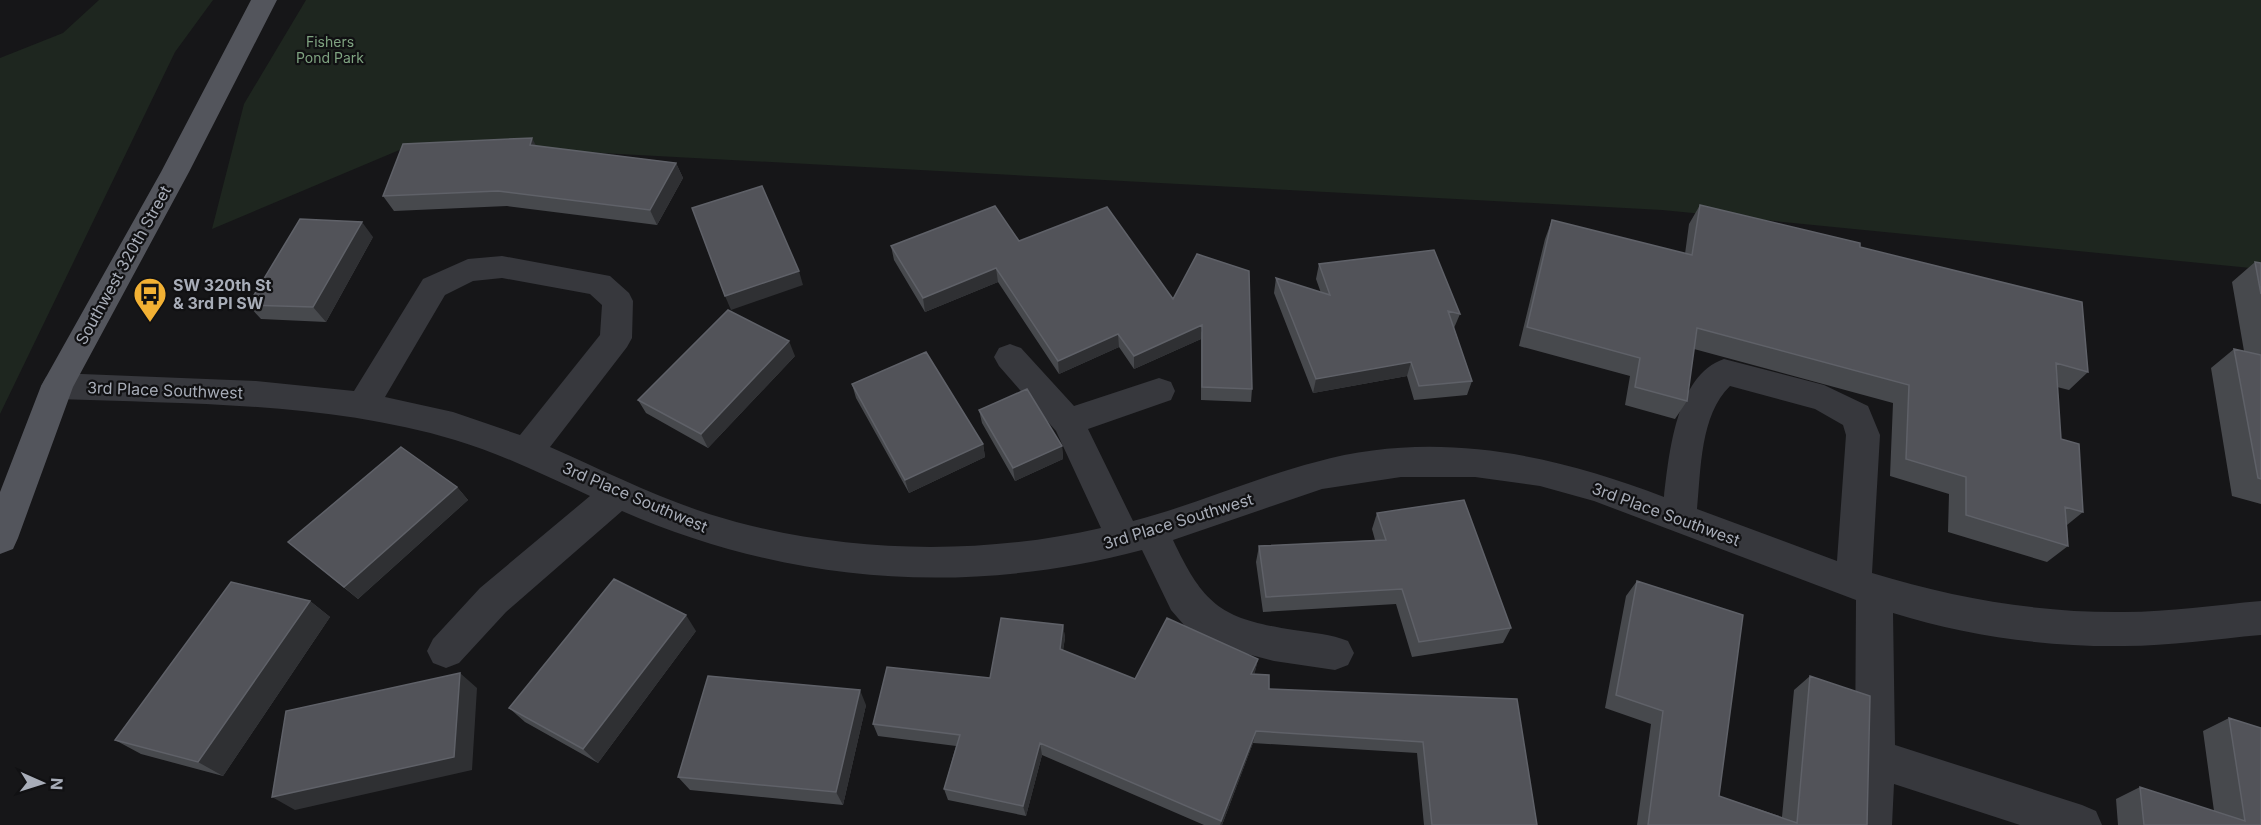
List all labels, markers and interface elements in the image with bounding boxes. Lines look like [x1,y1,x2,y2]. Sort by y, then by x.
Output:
park label: Fishers Pond Park [296,33,364,66]
street label: Southwest 320th Street [71,182,175,348]
place label: SW 320th St & 3rd Pl SW [173,275,271,313]
bus stop icon: SW 320th St & 3rd Pl SW [132,276,168,323]
street label: 3rd Place Southwest [87,377,243,403]
street label: 3rd Place Southwest [559,457,711,537]
street label: 3rd Place Southwest [1589,478,1743,550]
street label: 3rd Place Southwest [1101,489,1255,553]
north arrow [12,753,72,813]
text: N [47,777,67,790]

